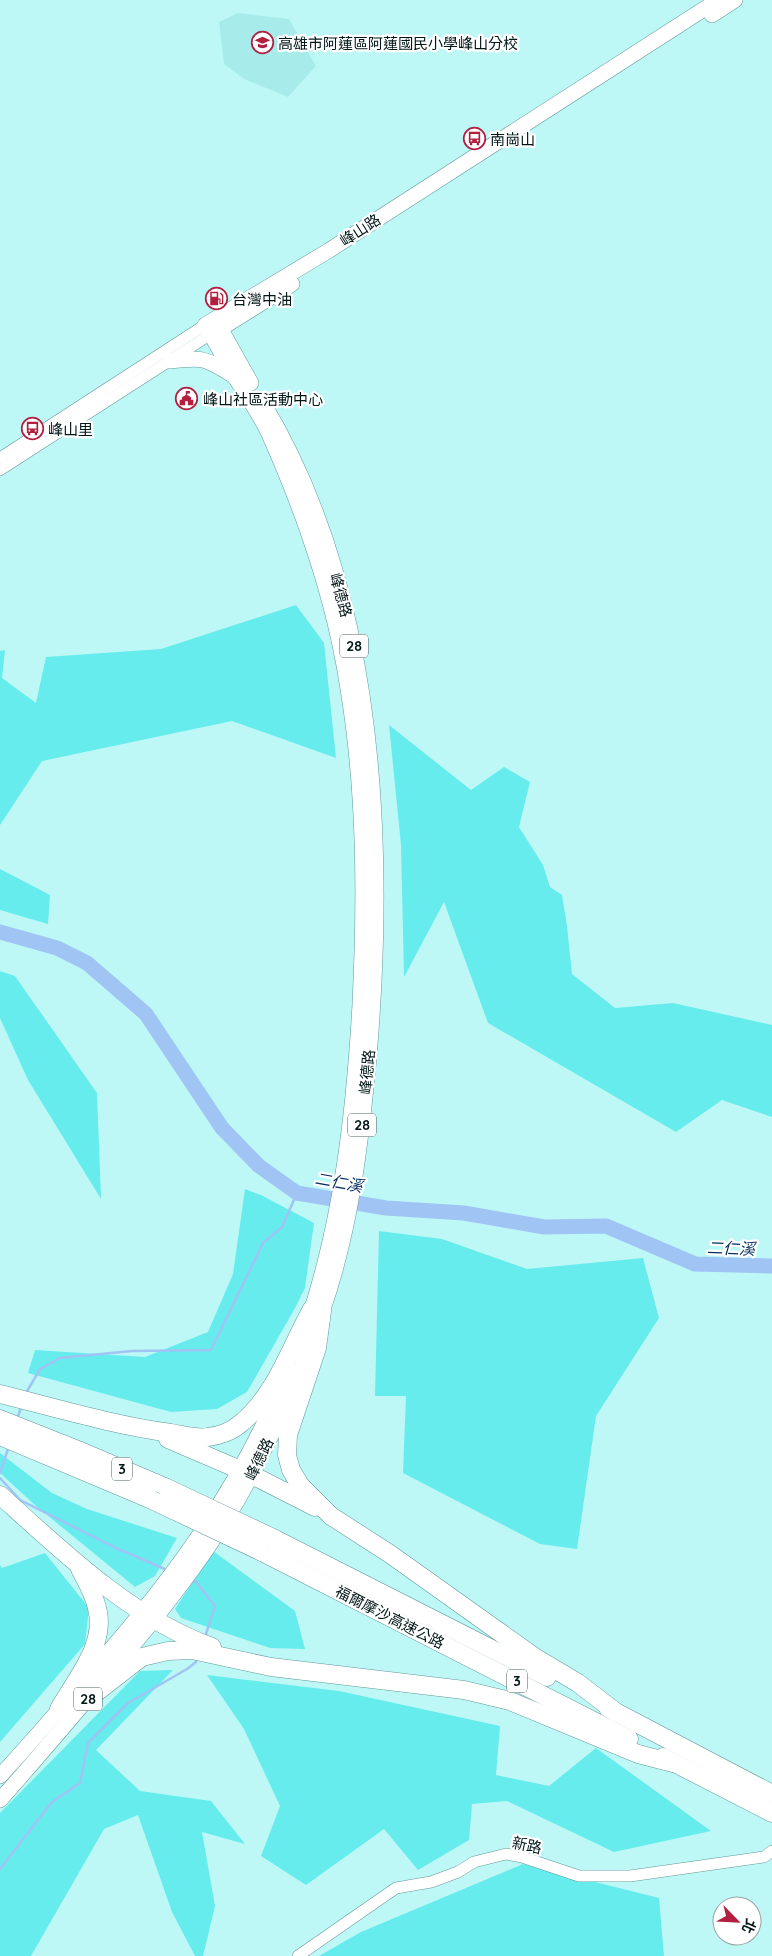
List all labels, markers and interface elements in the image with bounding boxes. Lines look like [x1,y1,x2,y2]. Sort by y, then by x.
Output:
school or university icon: 高雄市阿蓮區阿蓮國民小學峰山分校 [250,31,274,55]
place label: 高雄市阿蓮區阿蓮國民小學峰山分校 [278,34,518,53]
bus stop icon: 南崗山 [462,127,486,151]
place label: 南崗山 [490,130,535,149]
street label: 峰山路 [336,210,384,250]
fuel station icon: 台灣中油 [204,287,228,311]
place label: 台灣中油 [232,290,292,309]
public building icon: 峰山社區活動中心 [175,387,199,411]
place label: 峰山社區活動中心 [203,390,323,409]
bus stop icon: 峰山里 [20,417,44,441]
place label: 峰山里 [48,420,93,439]
street label: 峰德路 [326,571,356,619]
road number: 28 [340,634,368,658]
street label: 峰德路 [356,1049,378,1095]
road number: 28 [348,1114,376,1136]
water label: 二仁溪 [314,1168,366,1196]
water label: 二仁溪 [707,1237,757,1259]
street label: 峰德路 [241,1435,277,1483]
road number: 3 [112,1458,132,1480]
street label: 福爾摩沙高速公路 [332,1581,448,1653]
road number: 3 [507,1670,527,1692]
road number: 28 [74,1688,102,1710]
street label: 新路 [510,1833,544,1857]
north arrow [712,1896,762,1946]
text: 北 [738,1916,760,1936]

